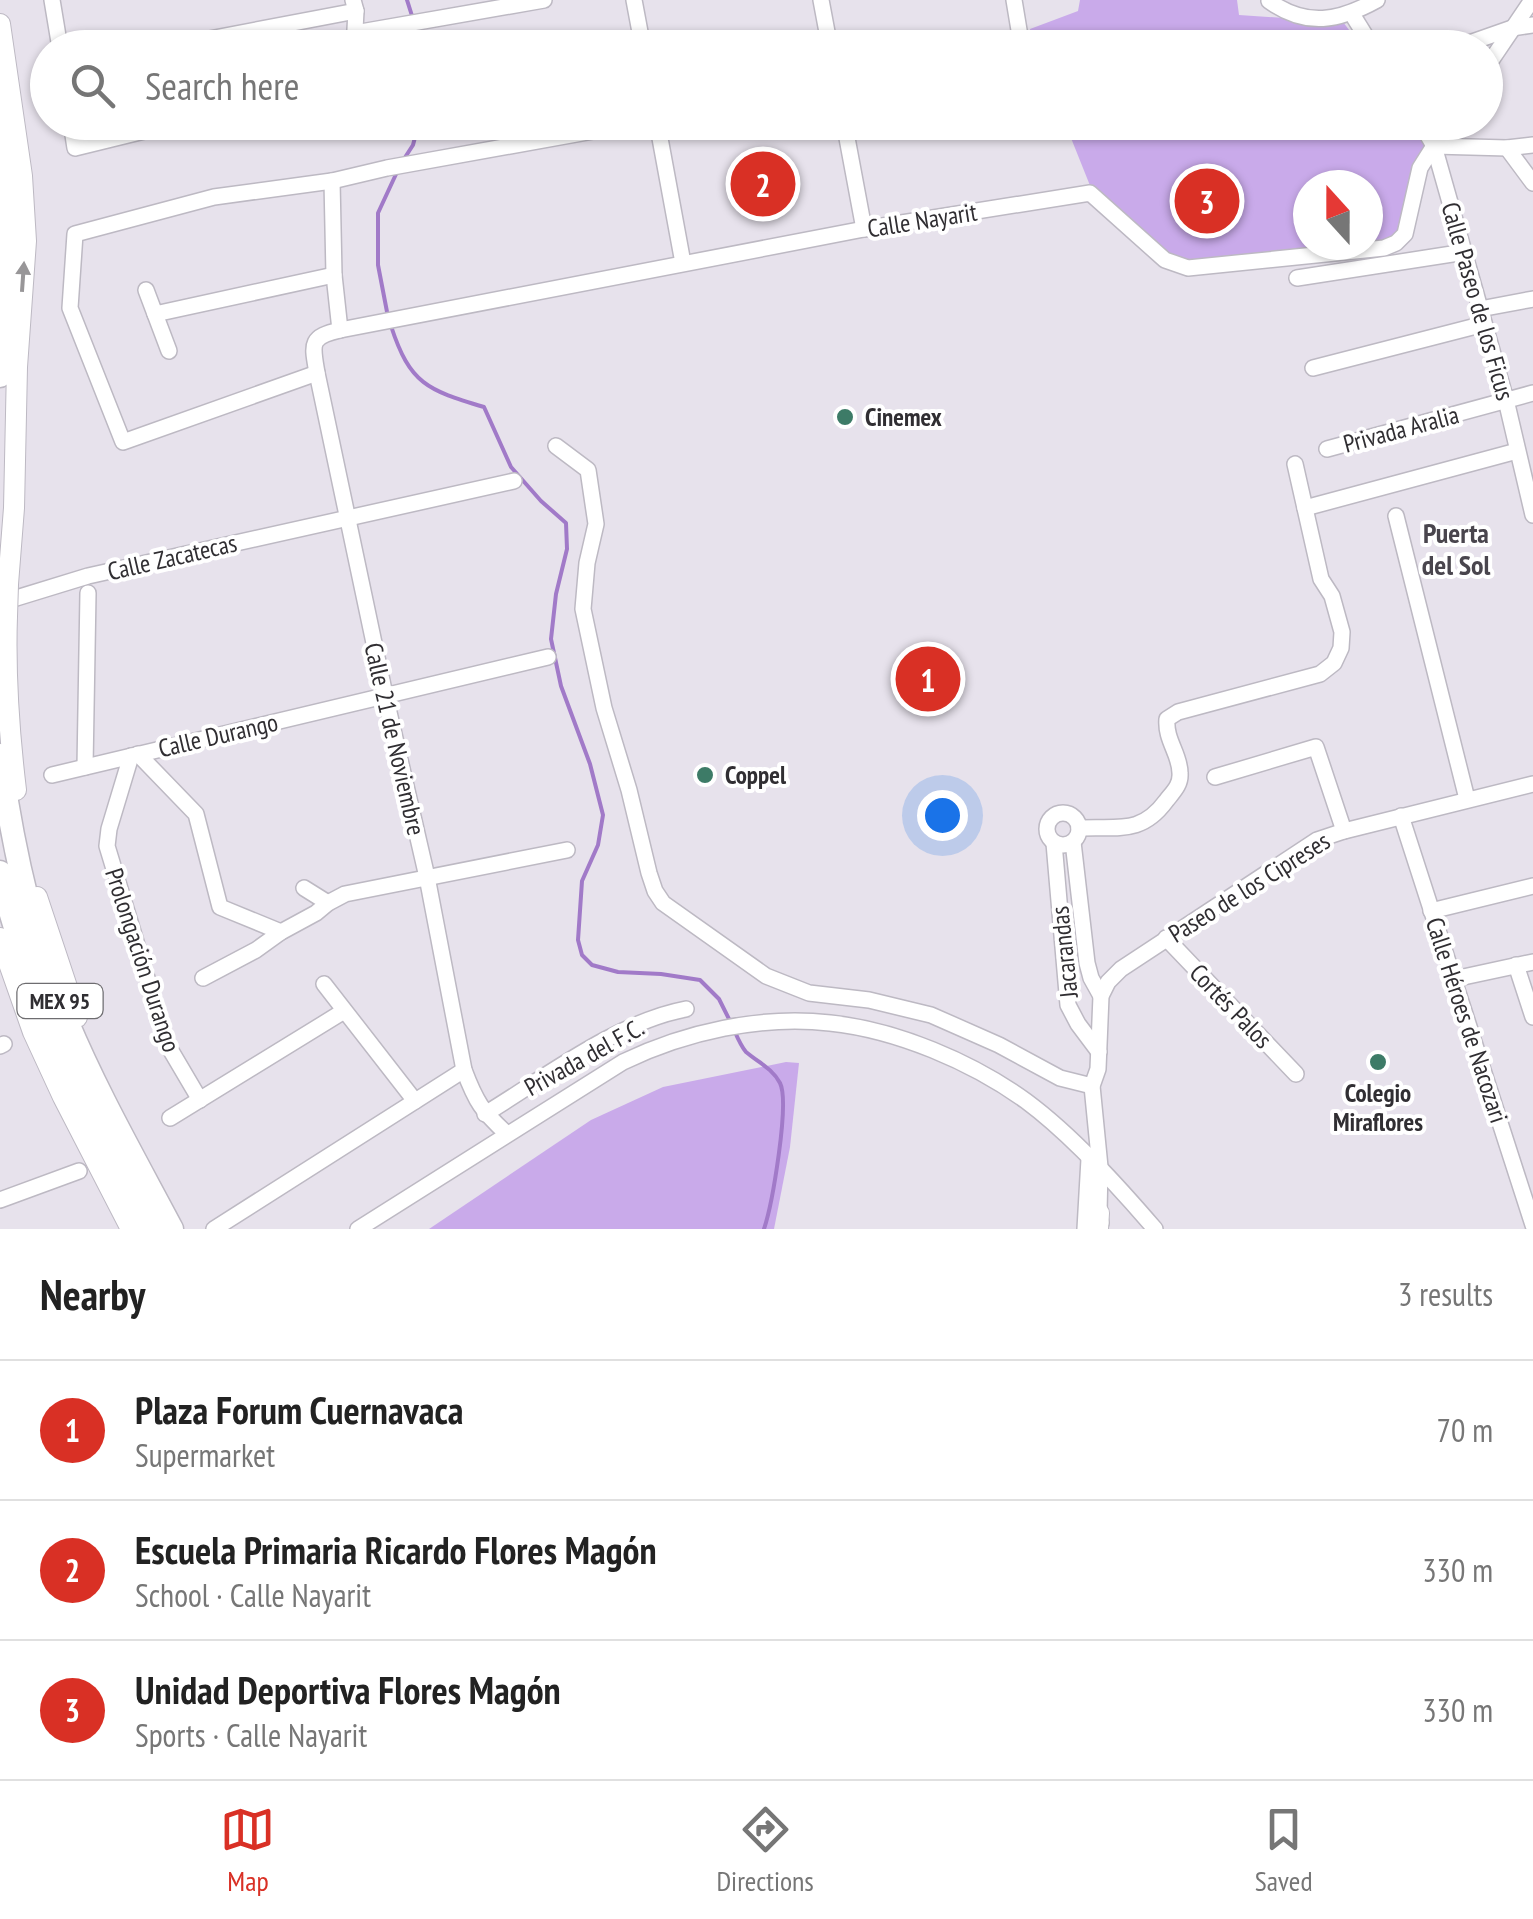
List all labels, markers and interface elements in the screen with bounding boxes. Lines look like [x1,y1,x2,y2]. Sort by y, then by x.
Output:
search box [30,30,1503,140]
icon: search [65,58,120,113]
text: Search here [145,61,299,110]
pin: 2 [730,146,796,222]
pin: 3 [1174,164,1240,238]
north arrow [1293,170,1383,260]
street label: Calle Nayarit [865,196,979,244]
street label: Calle Paseo de los Ficus [1434,198,1522,404]
one-way arrow [16,261,32,292]
street label: Privada Aralia [1340,398,1462,460]
place label: Cinemex [865,401,942,433]
marker: Cinemex [834,406,856,428]
district label: Puerta del Sol [1422,514,1490,583]
street label: Calle Zacatecas [104,527,240,587]
street label: Calle 21 de Noviembre [357,640,433,838]
pin: 1 [896,642,960,716]
street label: Calle Durango [155,706,281,764]
place label: Coppel [725,759,787,791]
marker: Coppel [694,764,716,786]
your location [917,790,968,841]
street label: Paseo de los Cipreses [1162,825,1336,949]
street label: Prolongación Durango [98,864,188,1056]
street label: Jacarandas [1043,905,1085,1000]
street label: Calle Héroes de Nacozari [1419,913,1515,1127]
street label: Cortés Palos [1183,957,1279,1055]
road number: MEX 95 [18,984,102,1018]
street label: Privada del F.C. [519,1011,649,1103]
marker: Colegio Miraflores [1367,1051,1389,1073]
place label: Colegio Miraflores [1333,1077,1423,1138]
text: Nearby [40,1267,145,1322]
text: 3 results [1398,1273,1493,1315]
text: Plaza Forum Cuernavaca [135,1385,463,1434]
text: 1 [65,1409,80,1451]
text: 70 m [1437,1409,1493,1451]
text: Supermarket [135,1434,275,1476]
text: Escuela Primaria Ricardo Flores Magón [135,1525,657,1574]
text: 2 [65,1549,80,1591]
text: 330 m [1422,1549,1493,1591]
text: School · Calle Nayarit [135,1574,371,1616]
text: Unidad Deportiva Flores Magón [135,1665,561,1714]
text: 3 [65,1689,80,1731]
text: 330 m [1422,1689,1493,1731]
text: Sports · Calle Nayarit [135,1714,367,1756]
tab: Map [220,1802,275,1899]
tab: Directions [716,1802,814,1899]
tab: Saved [1255,1802,1313,1899]

